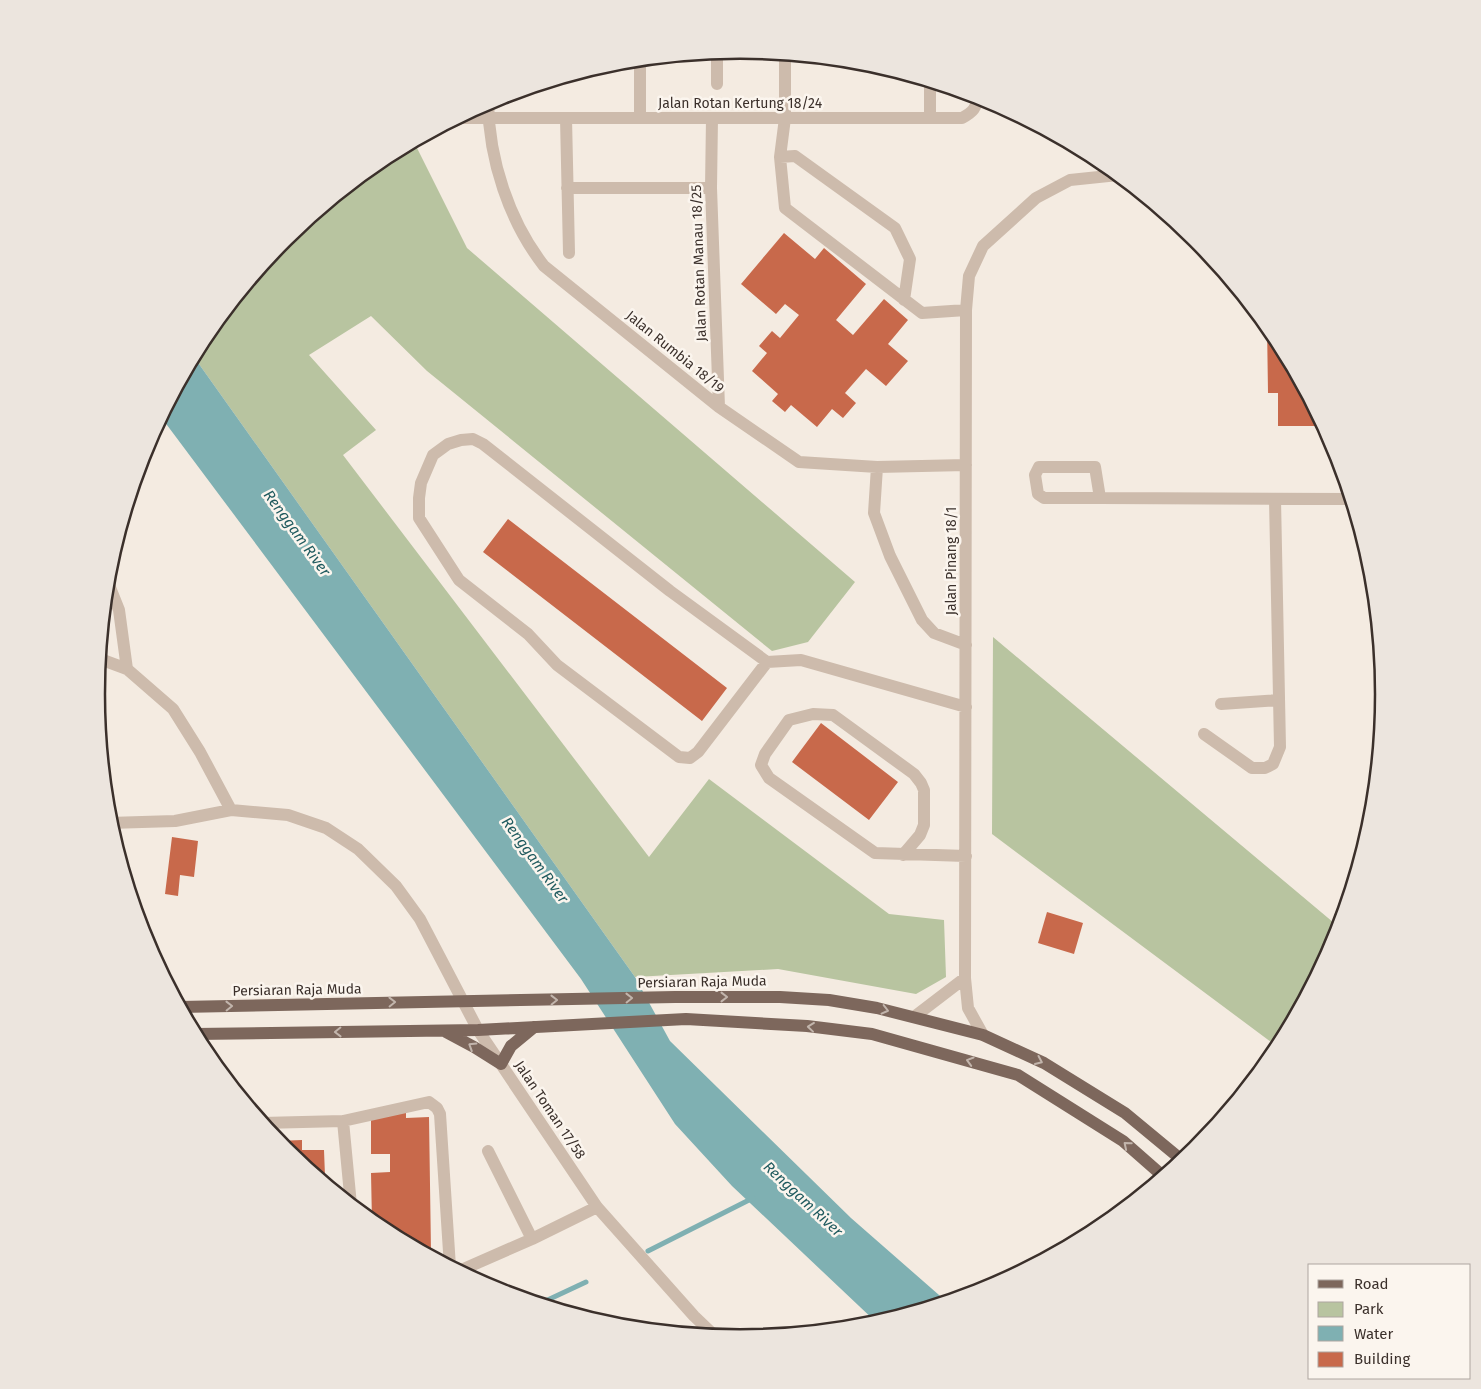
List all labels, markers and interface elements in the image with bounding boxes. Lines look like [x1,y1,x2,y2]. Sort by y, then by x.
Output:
street label: Jalan Rotan Kertung 18/24 [658,95,823,112]
street label: Jalan Rotan Manau 18/25 [688,184,710,342]
street label: Jalan Rumbia 18/19 [623,307,727,397]
water label: Renggam River [260,487,335,580]
street label: Jalan Pinang 18/1 [943,507,960,615]
water label: Renggam River [498,814,573,907]
street label: Persiaran Raja Muda [637,972,767,992]
street label: Persiaran Raja Muda [232,980,362,1000]
one-way arrow [720,992,728,1002]
one-way arrow [626,993,634,1004]
one-way arrow [550,994,558,1005]
one-way arrow [388,997,396,1008]
one-way arrow [226,1001,233,1011]
one-way arrow [881,1004,890,1015]
one-way arrow [807,1022,815,1033]
one-way arrow [334,1027,342,1037]
one-way arrow [468,1043,477,1052]
one-way arrow [1034,1055,1043,1066]
one-way arrow [966,1057,974,1067]
street label: Jalan Toman 17/58 [511,1058,589,1163]
one-way arrow [1124,1142,1133,1150]
water label: Renggam River [760,1158,847,1241]
legend [1308,1264,1471,1379]
text: Road [1354,1275,1389,1293]
text: Park [1354,1300,1384,1318]
text: Water [1354,1325,1393,1343]
text: Building [1354,1350,1410,1368]

